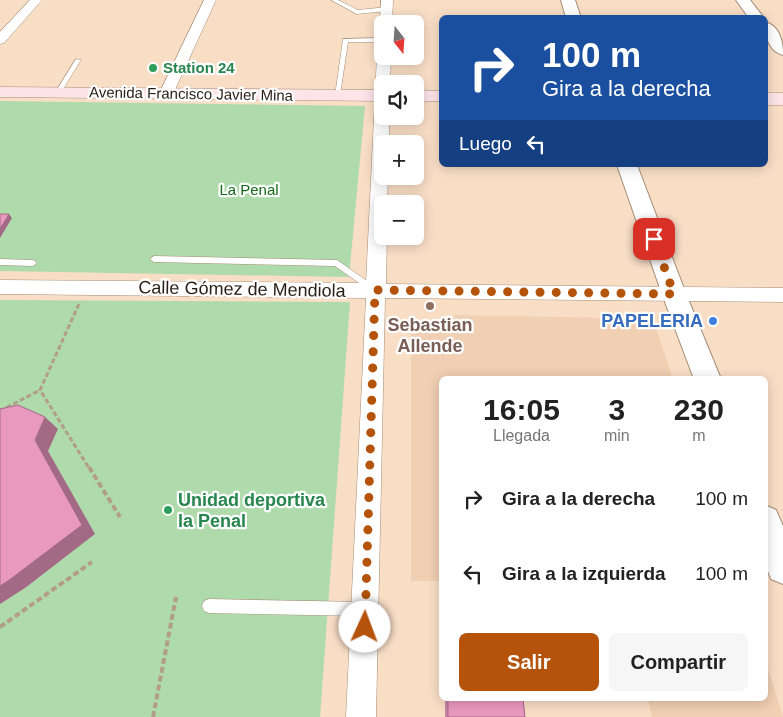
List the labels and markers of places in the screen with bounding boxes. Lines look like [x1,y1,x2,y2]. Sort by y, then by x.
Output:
place label: Station 24 [163,59,235,76]
marker: Station 24 [147,62,159,74]
pin [633,218,675,260]
marker: Sebastian Allende [424,300,436,312]
place label: PAPELERIA [601,311,703,331]
place label: Sebastian Allende [387,315,473,356]
marker: PAPELERIA [707,315,719,327]
place label: Unidad deportiva la Penal [178,490,326,531]
marker: Unidad deportiva la Penal [162,504,174,516]

